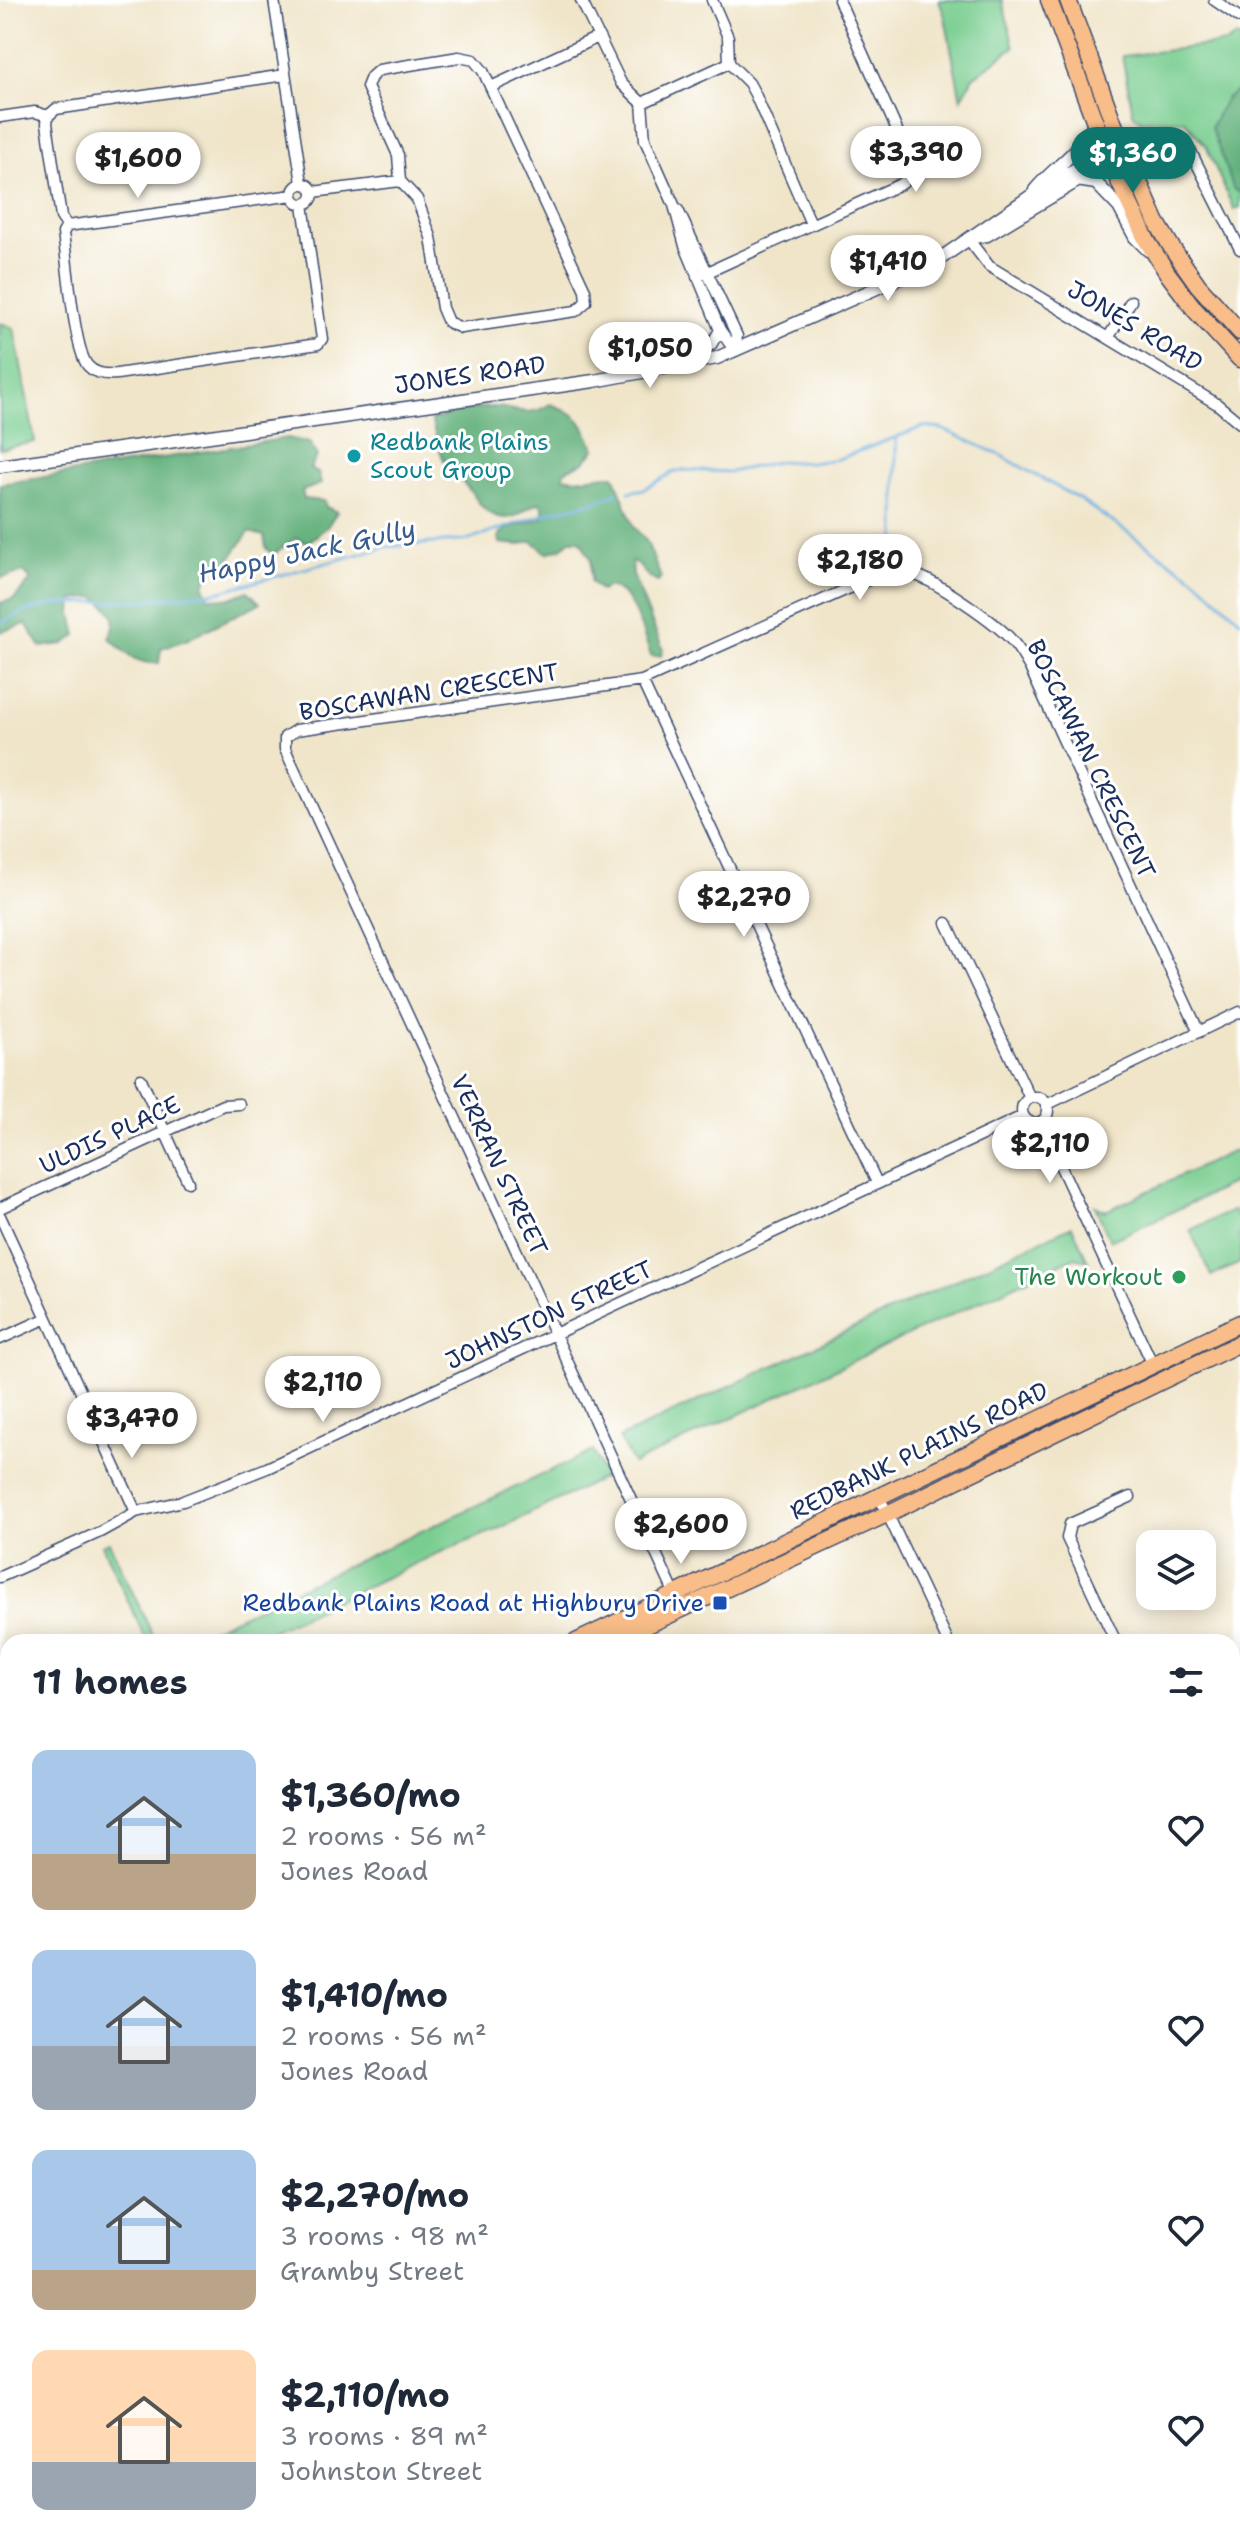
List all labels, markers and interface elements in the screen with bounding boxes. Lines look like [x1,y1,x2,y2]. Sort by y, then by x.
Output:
pin: $3,390 [851,126,981,194]
pin: $1,360 [1068,127,1198,195]
pin: $1,600 [73,132,203,200]
text: $3,390 [868,134,964,169]
text: $1,360 [1089,135,1177,170]
text: $1,600 [94,140,182,175]
pin: $1,410 [823,235,953,303]
text: $1,410 [848,243,928,278]
street label: JONES ROAD [1061,273,1209,379]
pin: $1,050 [585,322,715,390]
text: $1,050 [607,330,693,365]
street label: JONES ROAD [392,349,548,401]
place label: Redbank Plains Scout Group [370,426,549,486]
marker: Redbank Plains Scout Group [345,447,363,465]
water label: Happy Jack Gully [195,510,419,591]
pin: $2,180 [795,534,925,602]
text: $2,180 [816,542,904,577]
street label: BOSCAWAN CRESCENT [1019,634,1163,884]
street label: BOSCAWAN CRESCENT [297,656,561,728]
pin: $2,270 [679,871,809,939]
text: $2,270 [696,879,792,914]
street label: VERRAN STREET [443,1069,555,1261]
street label: ULDIS PLACE [34,1088,186,1182]
pin: $2,110 [985,1117,1115,1185]
text: $2,110 [1010,1125,1090,1160]
street label: JOHNSTON STREET [440,1253,658,1377]
place label: The Workout [1014,1261,1163,1293]
marker: The Workout [1170,1268,1188,1286]
pin: $2,110 [258,1356,388,1424]
text: $2,110 [283,1364,363,1399]
street label: REDBANK PLAINS ROAD [785,1374,1053,1528]
pin: $3,470 [67,1392,197,1460]
text: $3,470 [85,1400,179,1435]
pin: $2,600 [616,1498,746,1566]
text: $2,600 [633,1506,729,1541]
map controls [1136,1530,1216,1610]
button: layers [1136,1530,1216,1610]
place label: Redbank Plains Road at Highbury Drive [243,1587,704,1619]
marker: Redbank Plains Road at Highbury Drive [711,1594,729,1612]
text: 11 homes [32,1659,188,1705]
icon: filters [1164,1660,1208,1704]
text: $1,360/mo [280,1772,461,1818]
icon: home [96,1782,192,1878]
icon: heart [1164,1808,1208,1852]
text: 2 rooms · 56 m² [280,1818,487,1853]
text: Jones Road [280,1853,428,1888]
text: $1,410/mo [280,1972,448,2018]
icon: home [96,1982,192,2078]
icon: heart [1164,2008,1208,2052]
text: 2 rooms · 56 m² [280,2018,487,2053]
text: Jones Road [280,2053,428,2088]
text: $2,270/mo [280,2172,469,2218]
icon: home [96,2182,192,2278]
icon: heart [1164,2208,1208,2252]
text: 3 rooms · 98 m² [280,2218,489,2253]
text: Gramby Street [280,2253,464,2288]
text: $2,110/mo [280,2372,450,2418]
icon: home [96,2382,192,2478]
icon: heart [1164,2408,1208,2452]
text: 3 rooms · 89 m² [280,2418,488,2453]
text: Johnston Street [280,2453,482,2488]

